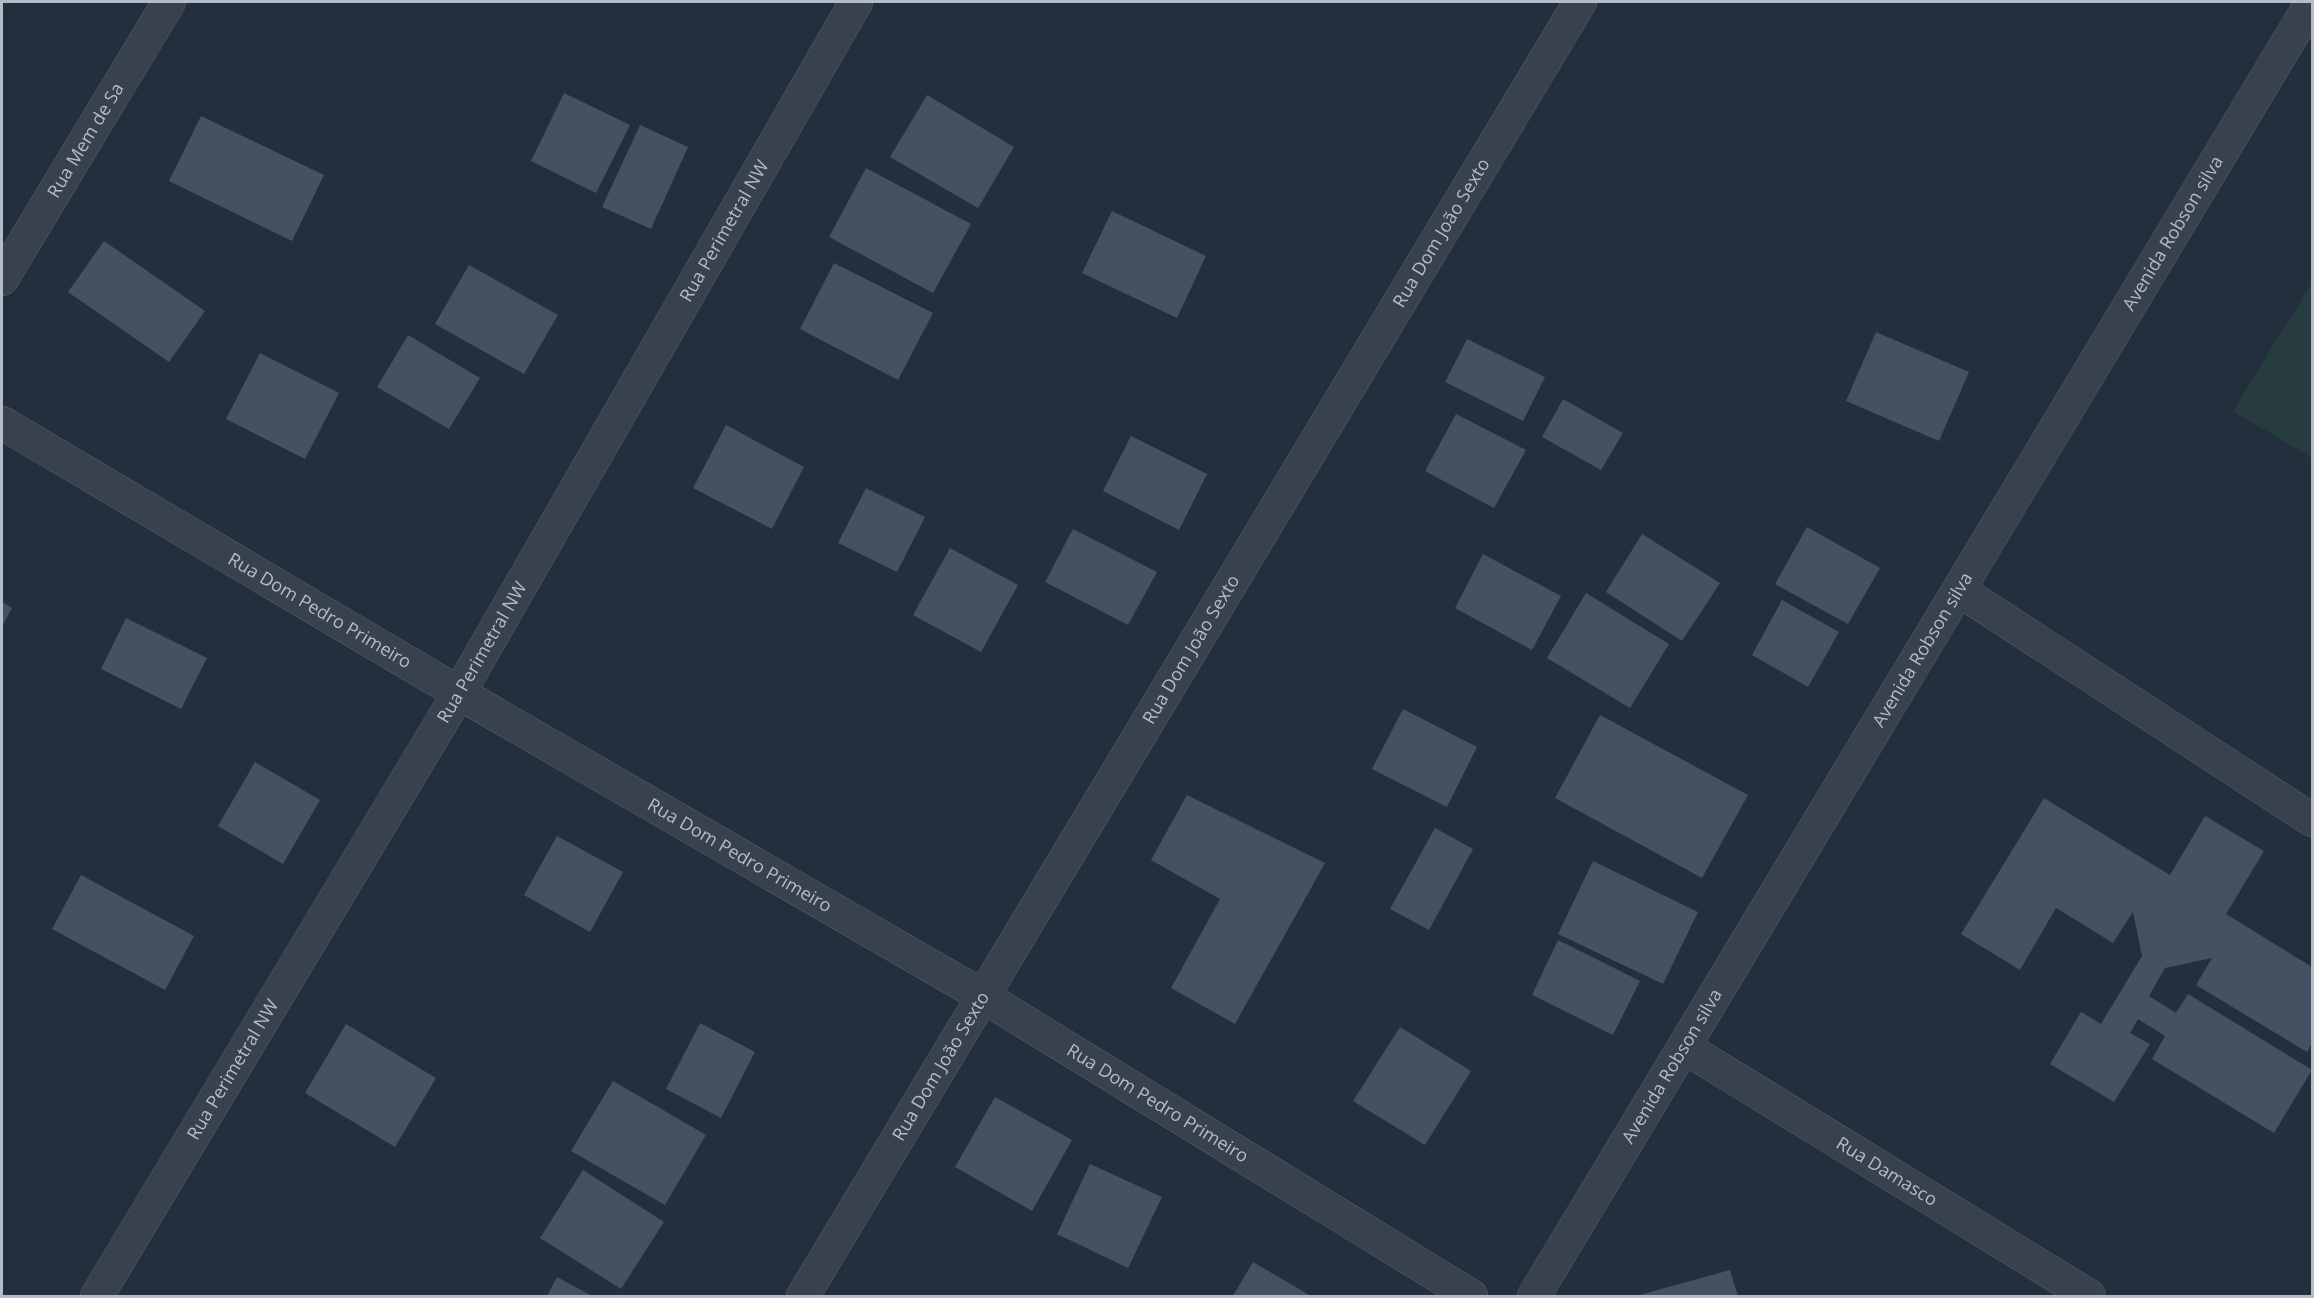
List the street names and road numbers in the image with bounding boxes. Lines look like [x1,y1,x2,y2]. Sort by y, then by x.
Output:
street label: Rua Mem de Sa [41,78,129,202]
street label: Avenida Robson silva [2116,151,2228,315]
street label: Rua Dom João Sexto [1386,153,1495,311]
street label: Rua Perimetral NW [673,155,774,306]
street label: Rua Dom Pedro Primeiro [224,546,416,673]
street label: Avenida Robson silva [1866,567,1977,731]
street label: Rua Dom João Sexto [1136,570,1244,728]
street label: Rua Perimetral NW [431,576,532,727]
street label: Rua Dom Pedro Primeiro [644,792,837,917]
street label: Avenida Robson silva [1615,984,1727,1148]
street label: Rua Dom João Sexto [886,987,994,1145]
street label: Rua Perimetral NW [181,994,284,1144]
street label: Rua Dom Pedro Primeiro [1063,1038,1253,1168]
street label: Rua Damasco [1832,1131,1942,1211]

